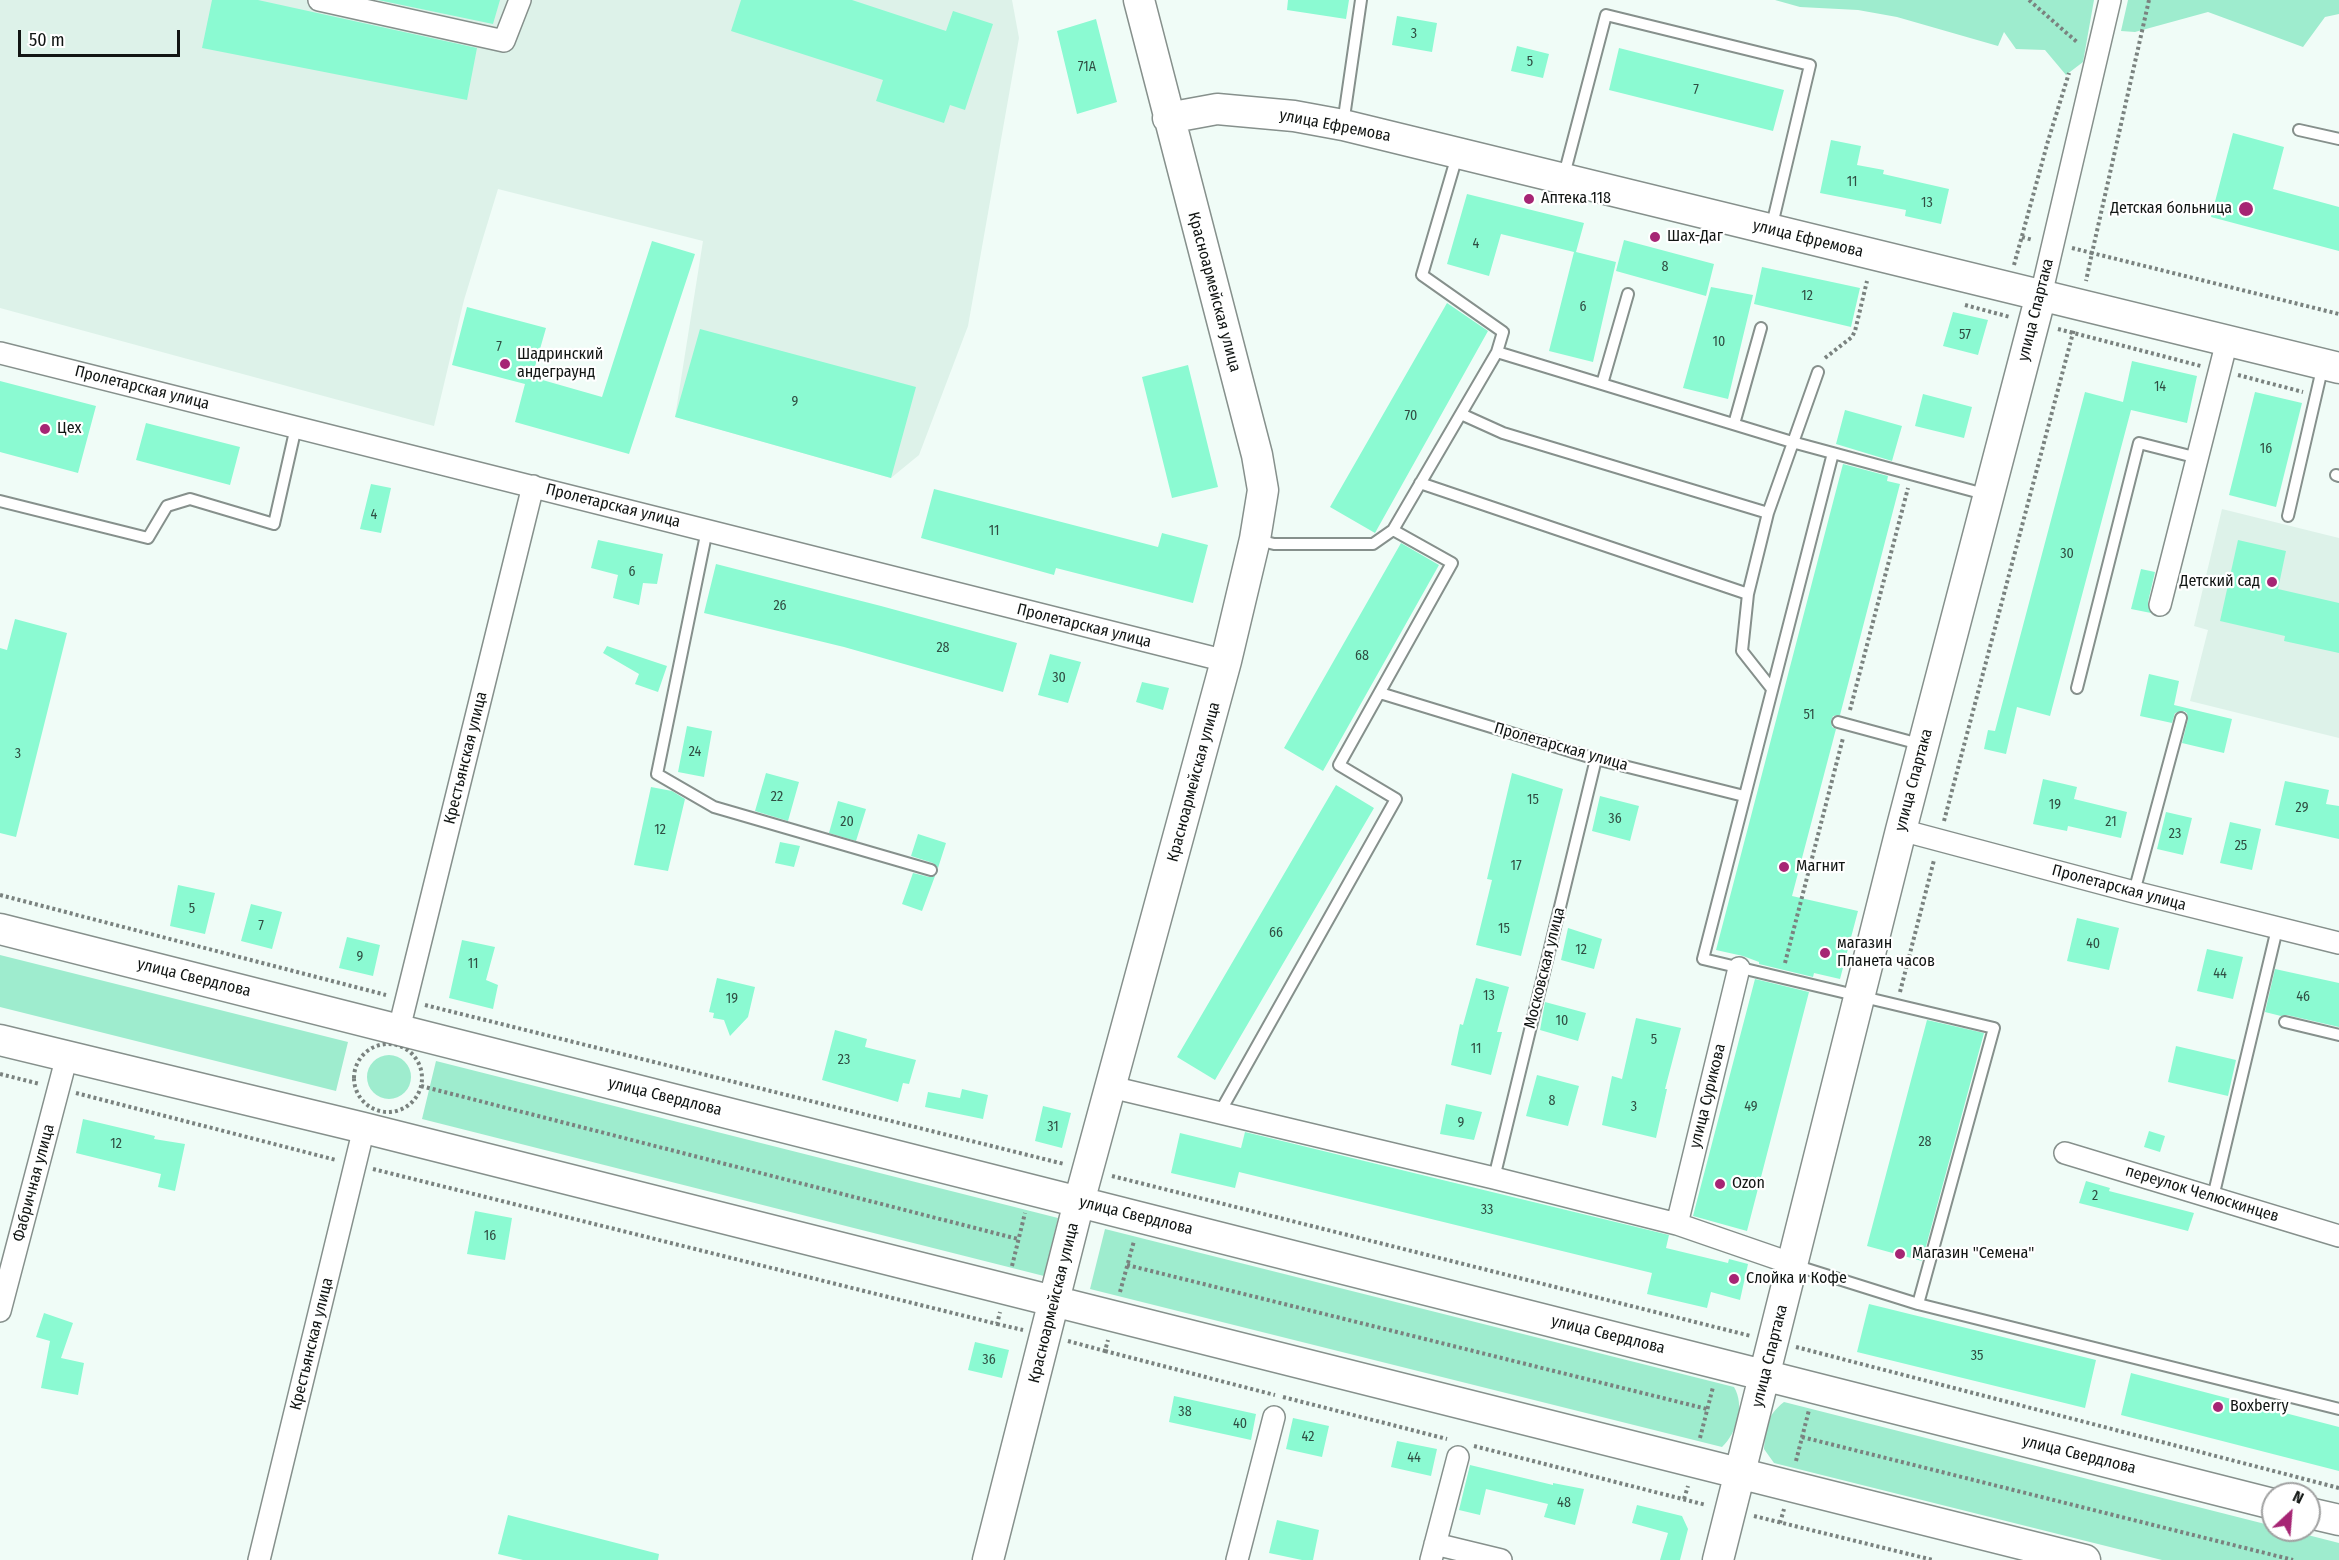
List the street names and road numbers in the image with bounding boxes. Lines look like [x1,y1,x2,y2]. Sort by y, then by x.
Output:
street label: улица Ефремова [1278,106,1392,146]
street label: Красноармейская улица [1183,210,1245,374]
street label: улица Ефремова [1751,216,1865,262]
street label: улица Спартака [2014,257,2058,363]
street label: Пролетарская улица [73,362,211,414]
street label: Пролетарская улица [544,480,682,532]
street label: Пролетарская улица [1015,600,1153,652]
street label: Крестьянская улица [440,690,492,826]
street label: Красноармейская улица [1163,700,1225,864]
street label: Пролетарская улица [1492,719,1630,775]
street label: улица Спартака [1891,727,1937,833]
street label: Пролетарская улица [2050,861,2188,915]
street label: Московская улица [1521,905,1569,1031]
street label: улица Свердлова [135,955,253,1001]
street label: улица Сурикова [1686,1042,1730,1150]
street label: улица Свердлова [606,1074,724,1120]
street label: Фабричная улица [9,1122,59,1244]
street label: переулок Челюскинцев [2123,1162,2281,1226]
street label: улица Свердлова [1077,1193,1195,1239]
street label: Красноармейская улица [1025,1221,1083,1385]
street label: Крестьянская улица [286,1276,338,1412]
street label: улица Спартака [1748,1303,1792,1409]
street label: улица Свердлова [1549,1312,1667,1358]
street label: улица Свердлова [2020,1432,2138,1478]

